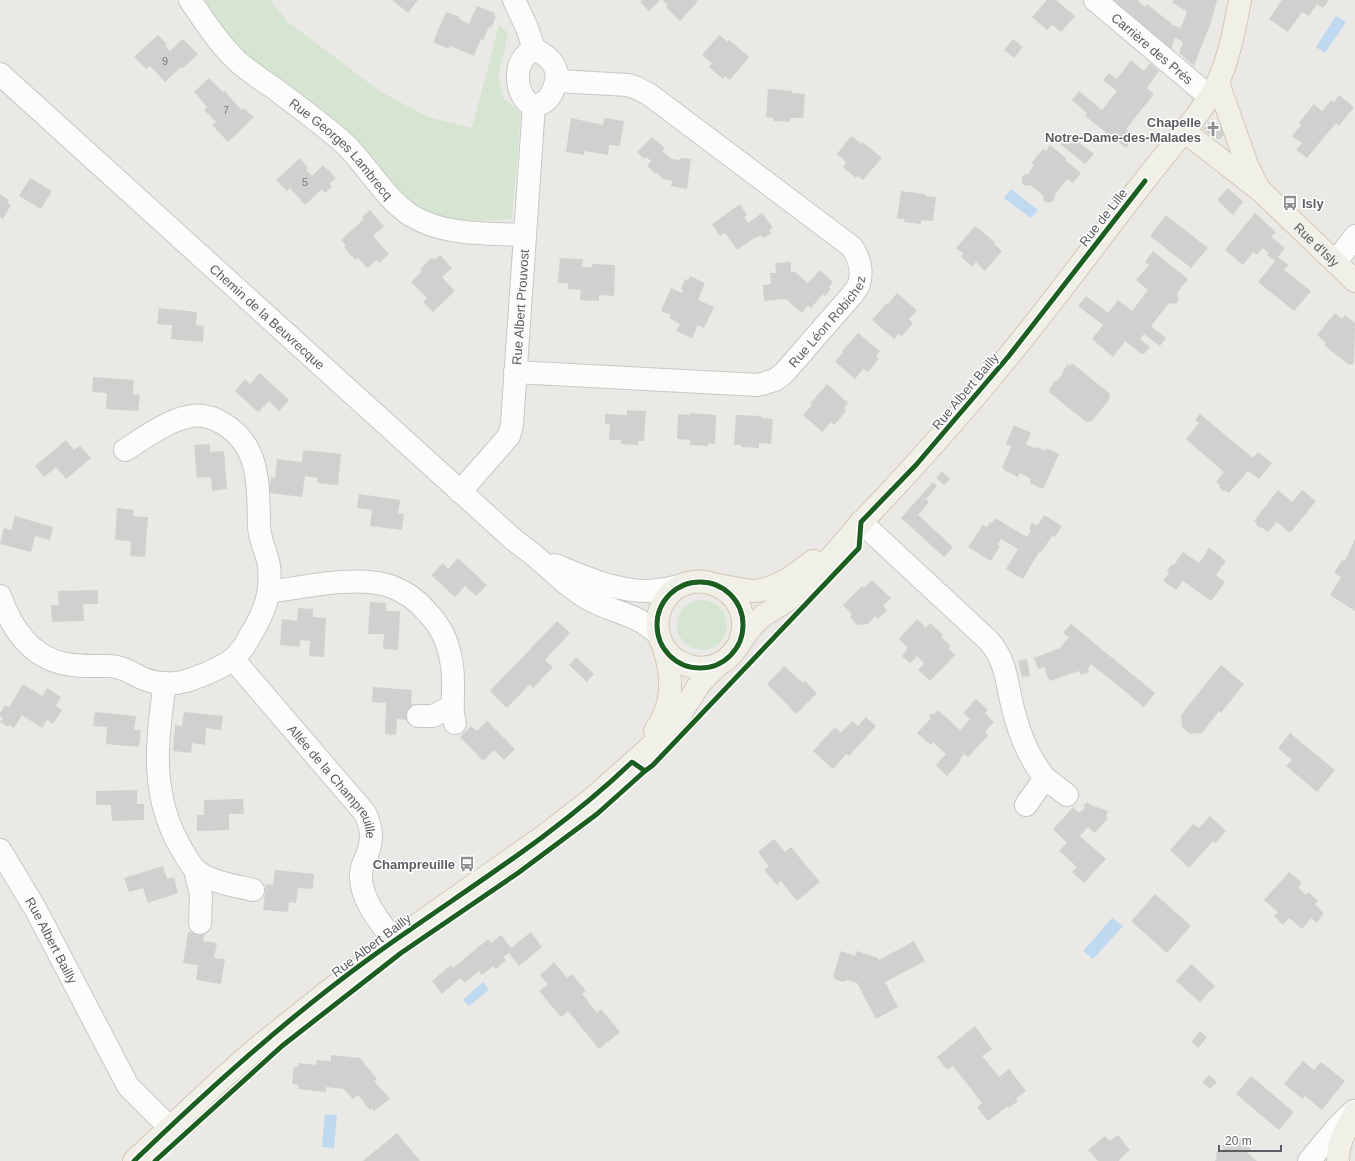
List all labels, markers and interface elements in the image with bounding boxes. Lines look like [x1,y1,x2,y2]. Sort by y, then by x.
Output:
street label: Carrière des Prés [1108,10,1196,88]
house number: 9 [162,55,168,67]
street label: Rue Georges Lambrecq [286,95,395,203]
house number: 7 [223,104,229,116]
place label: Chapelle Notre-Dame-des-Malades [1045,115,1201,145]
church icon: Chapelle Notre-Dame-des-Malades [1204,120,1222,138]
house number: 5 [302,176,308,188]
street label: Rue de Lille [1076,186,1130,249]
bus stop icon: Isly [1281,194,1299,212]
place label: Isly [1302,196,1324,211]
street label: Rue d'Isly [1291,220,1343,270]
street label: Rue Albert Prouvost [509,248,532,365]
street label: Chemin de la Beuvrecque [207,261,328,373]
street label: Rue Léon Robichez [786,275,869,370]
street label: Rue Albert Bailly [929,350,1002,433]
street label: Allée de la Champreuille [285,722,378,839]
bus stop icon: Champreuille [458,855,476,873]
place label: Champreuille [373,857,455,872]
street label: Rue Albert Bailly [22,895,80,987]
street label: Rue Albert Bailly [329,910,414,980]
scale bar [1219,1127,1281,1153]
text: 20 m [1225,1134,1252,1148]

